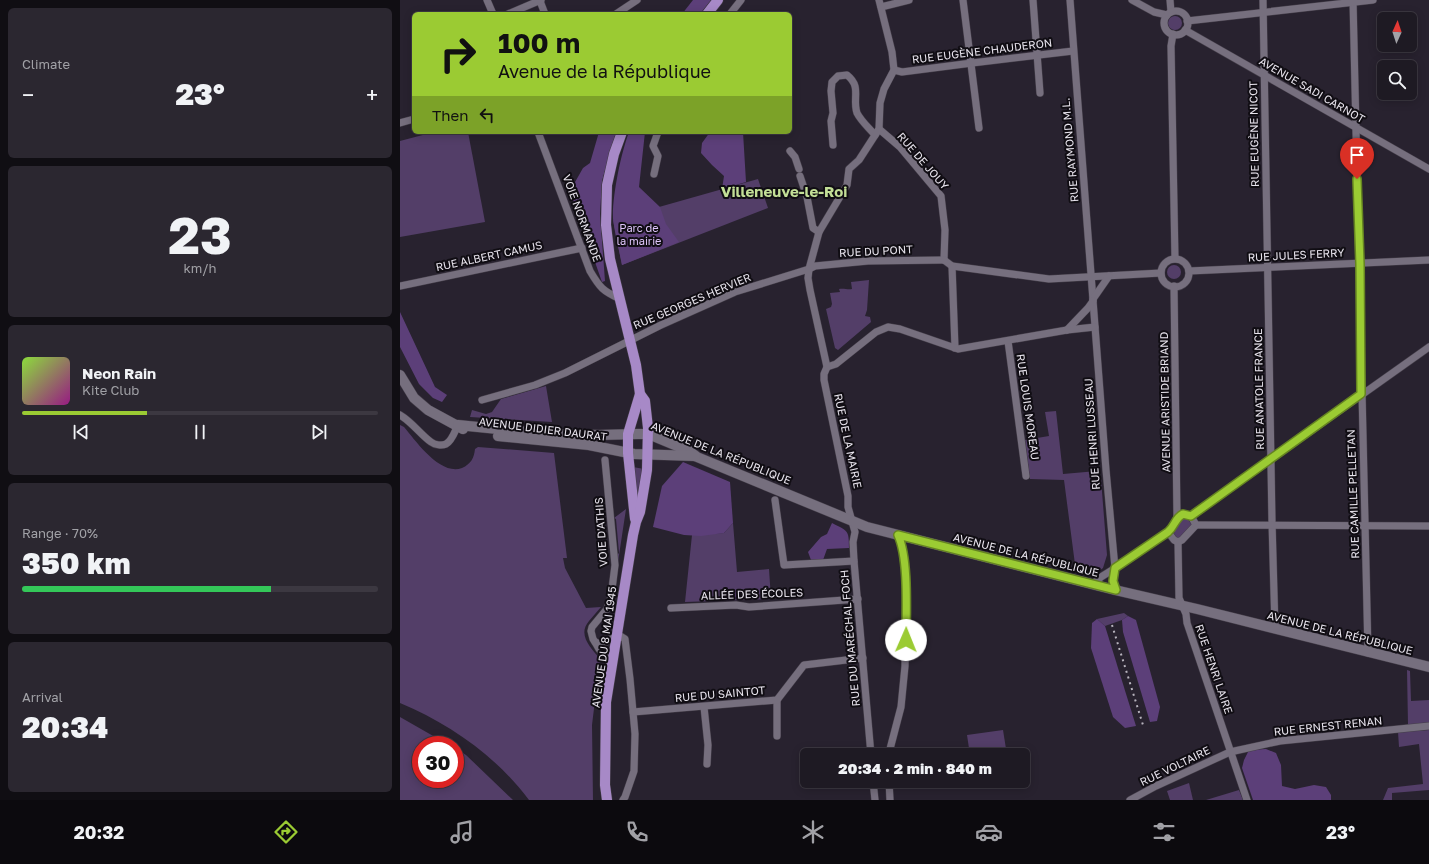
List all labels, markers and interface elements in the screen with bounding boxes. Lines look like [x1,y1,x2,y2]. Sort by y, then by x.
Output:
north arrow [1377,12,1417,52]
map controls [1377,12,1417,100]
text: 100 m [498,26,580,59]
icon: right [432,28,484,80]
street label: RUE EUGÈNE CHAUDERON [911,35,1053,66]
street label: AVENUE SADI CARNOT [1257,54,1367,125]
text: Climate [22,56,70,72]
text: Avenue de la République [498,60,711,82]
button: search [1377,60,1417,100]
text: 23° [175,76,225,112]
text: − [22,81,34,108]
text: + [366,81,378,108]
street label: RUE EUGÈNE NICOT [1246,81,1261,187]
street label: RUE RAYMOND M.L. [1058,97,1081,203]
icon: left [476,104,498,126]
text: Then [432,106,468,124]
street label: RUE DE JOUY [895,129,952,192]
pin [1340,138,1374,179]
icon: arrive [1346,144,1368,166]
street label: VOIE NORMANDE [561,172,604,263]
district label: Villeneuve-le-Roi [721,182,847,200]
text: 23 [168,203,232,265]
park label: Parc de la mairie [616,221,662,247]
street label: RUE ALBERT CAMUS [434,238,543,273]
street label: RUE DU PONT [839,242,913,259]
street label: RUE JULES FERRY [1247,245,1345,264]
text: km/h [183,260,217,276]
street label: RUE GEORGES HERVIER [631,270,753,331]
street label: RUE ANATOLE FRANCE [1251,328,1266,450]
street label: AVENUE ARISTIDE BRIAND [1157,331,1172,472]
street label: RUE LOUIS MOREAU [1015,353,1042,461]
text: Neon Rain [82,364,156,382]
street label: RUE HENRI LUSSEAU [1081,378,1102,490]
text: Kite Club [82,382,139,398]
street label: RUE DE LA MAIRIE [832,392,865,490]
street label: AVENUE DIDIER DAURAT [478,414,608,443]
street label: AVENUE DE LA RÉPUBLIQUE [649,418,793,487]
icon: previous [70,421,92,443]
icon: pause [189,421,211,443]
icon: next [308,421,330,443]
street label: RUE CAMILLE PELLETAN [1344,429,1361,559]
street label: VOIE D'ATHIS [592,497,609,567]
text: Range · 70% [22,525,98,541]
street label: AVENUE DE LA RÉPUBLIQUE [952,530,1101,579]
text: 350 km [22,545,131,581]
street label: RUE DU MARÉCHAL FOCH [837,569,862,707]
street label: AVENUE DU 8 MAI 1945 [589,585,618,708]
street label: ALLÉE DES ÉCOLES [700,585,803,602]
street label: AVENUE DE LA RÉPUBLIQUE [1266,608,1415,657]
position arrow [885,619,927,661]
street label: RUE HENRI LAIRE [1193,622,1236,715]
street label: RUE DU SAINTOT [674,683,766,704]
text: Arrival [22,689,63,705]
text: 20:34 [22,709,108,745]
street label: RUE ERNEST RENAN [1273,713,1383,738]
speed limit sign: 30 [412,736,464,788]
street label: RUE VOLTAIRE [1138,743,1212,788]
text: 20:34 · 2 min · 840 m [838,759,992,777]
icon: directions [272,818,300,846]
icon: music [448,818,476,846]
icon: phone [623,818,651,846]
icon: climate [799,818,827,846]
icon: car [975,818,1003,846]
icon: filters [1150,818,1178,846]
text: 20:32 [74,821,124,843]
text: 23° [1326,821,1355,843]

